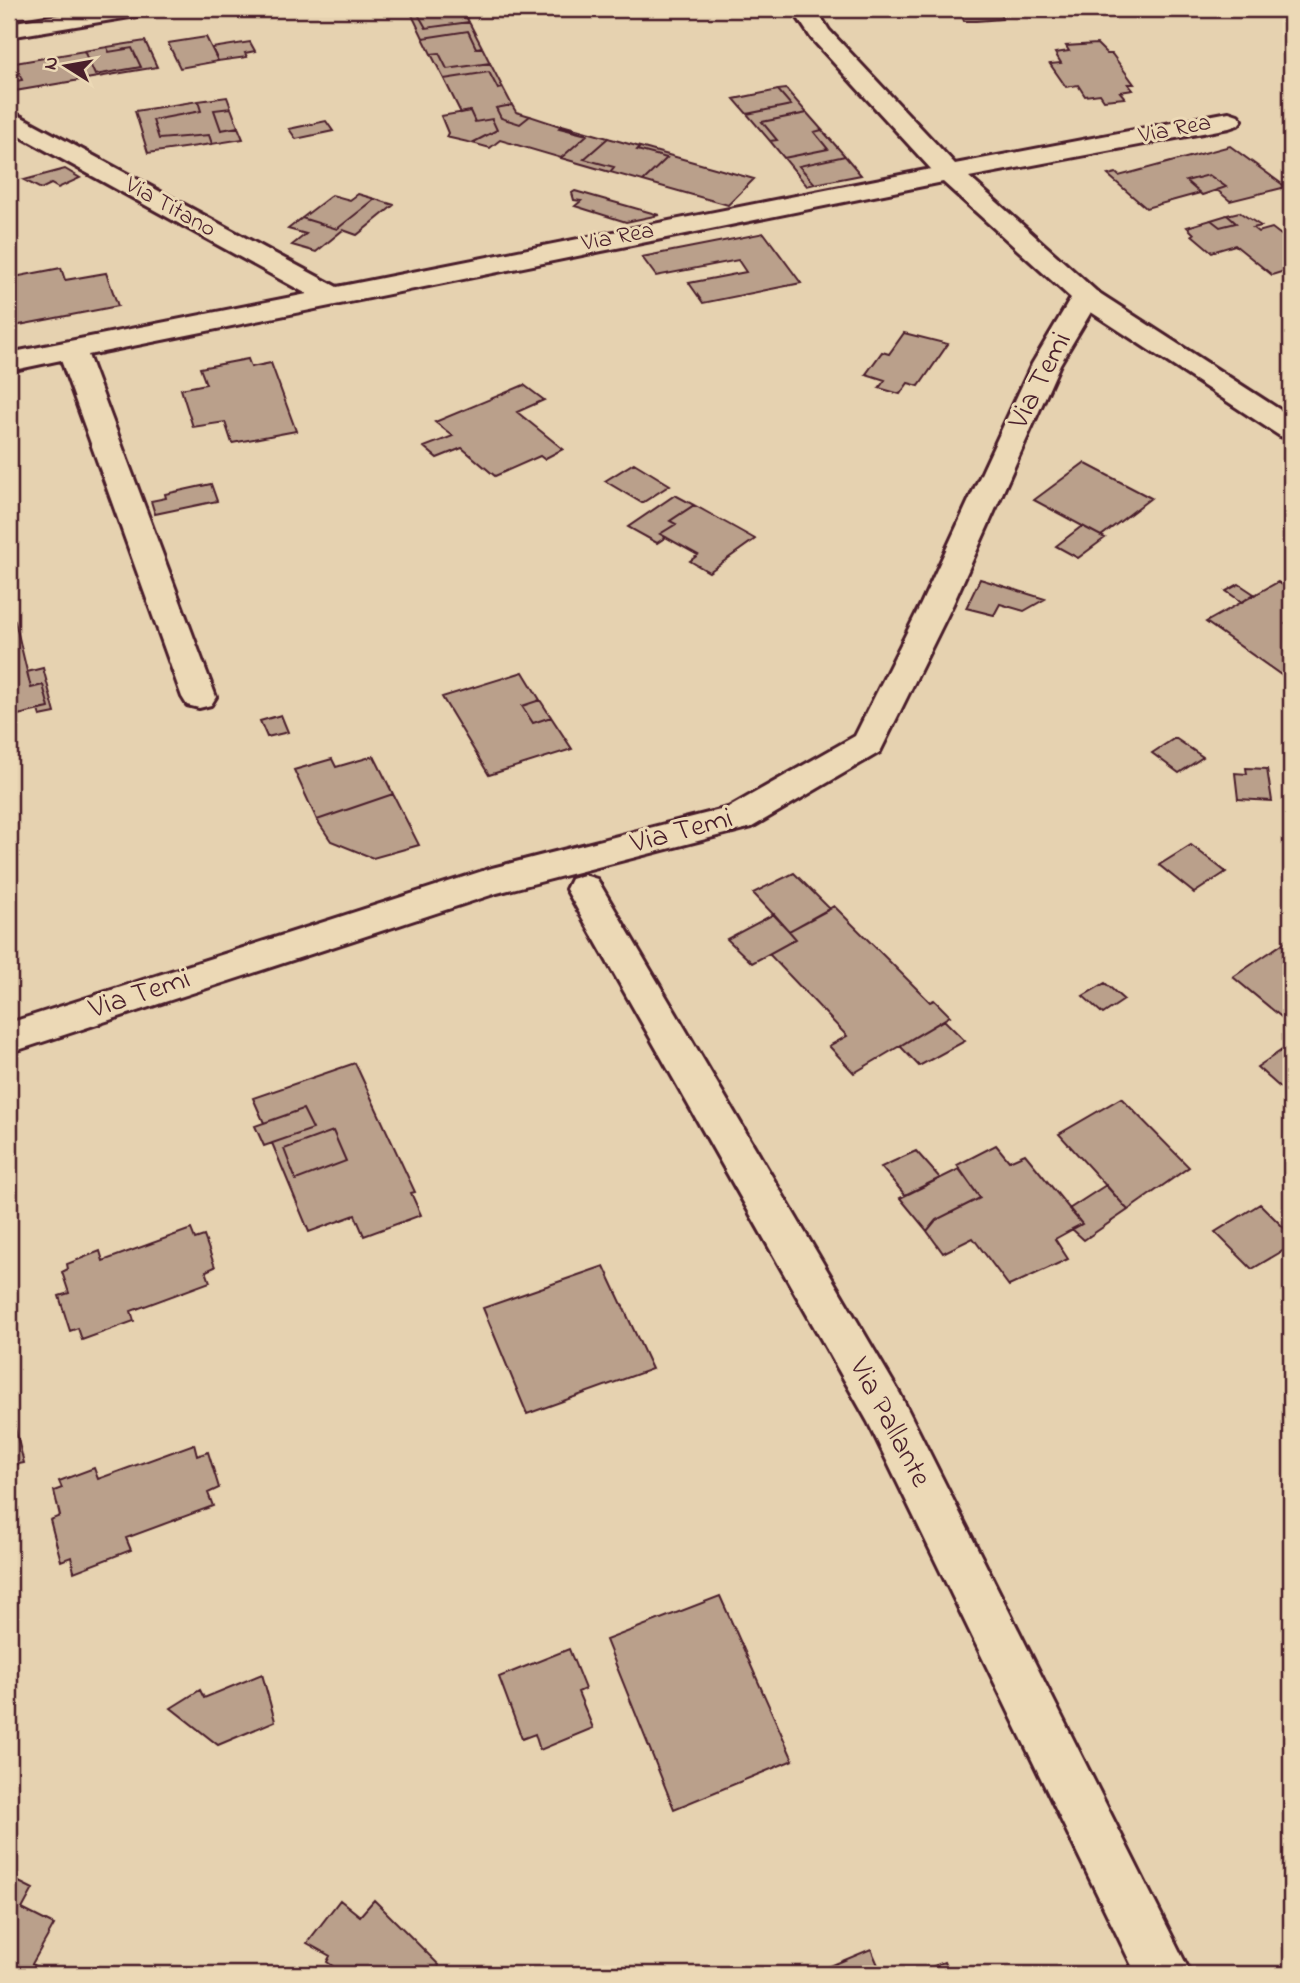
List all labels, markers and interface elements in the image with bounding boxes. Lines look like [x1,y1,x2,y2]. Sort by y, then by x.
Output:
north arrow [32,32,102,102]
text: N [37,54,66,72]
street label: Via Rea [1135,106,1214,154]
street label: Via Titano [117,168,222,247]
street label: Via Rea [578,214,657,262]
street label: Via Temi [997,325,1084,438]
street label: Via Temi [625,797,738,867]
street label: Via Temi [83,958,196,1032]
street label: Via Pallante [836,1350,942,1496]

